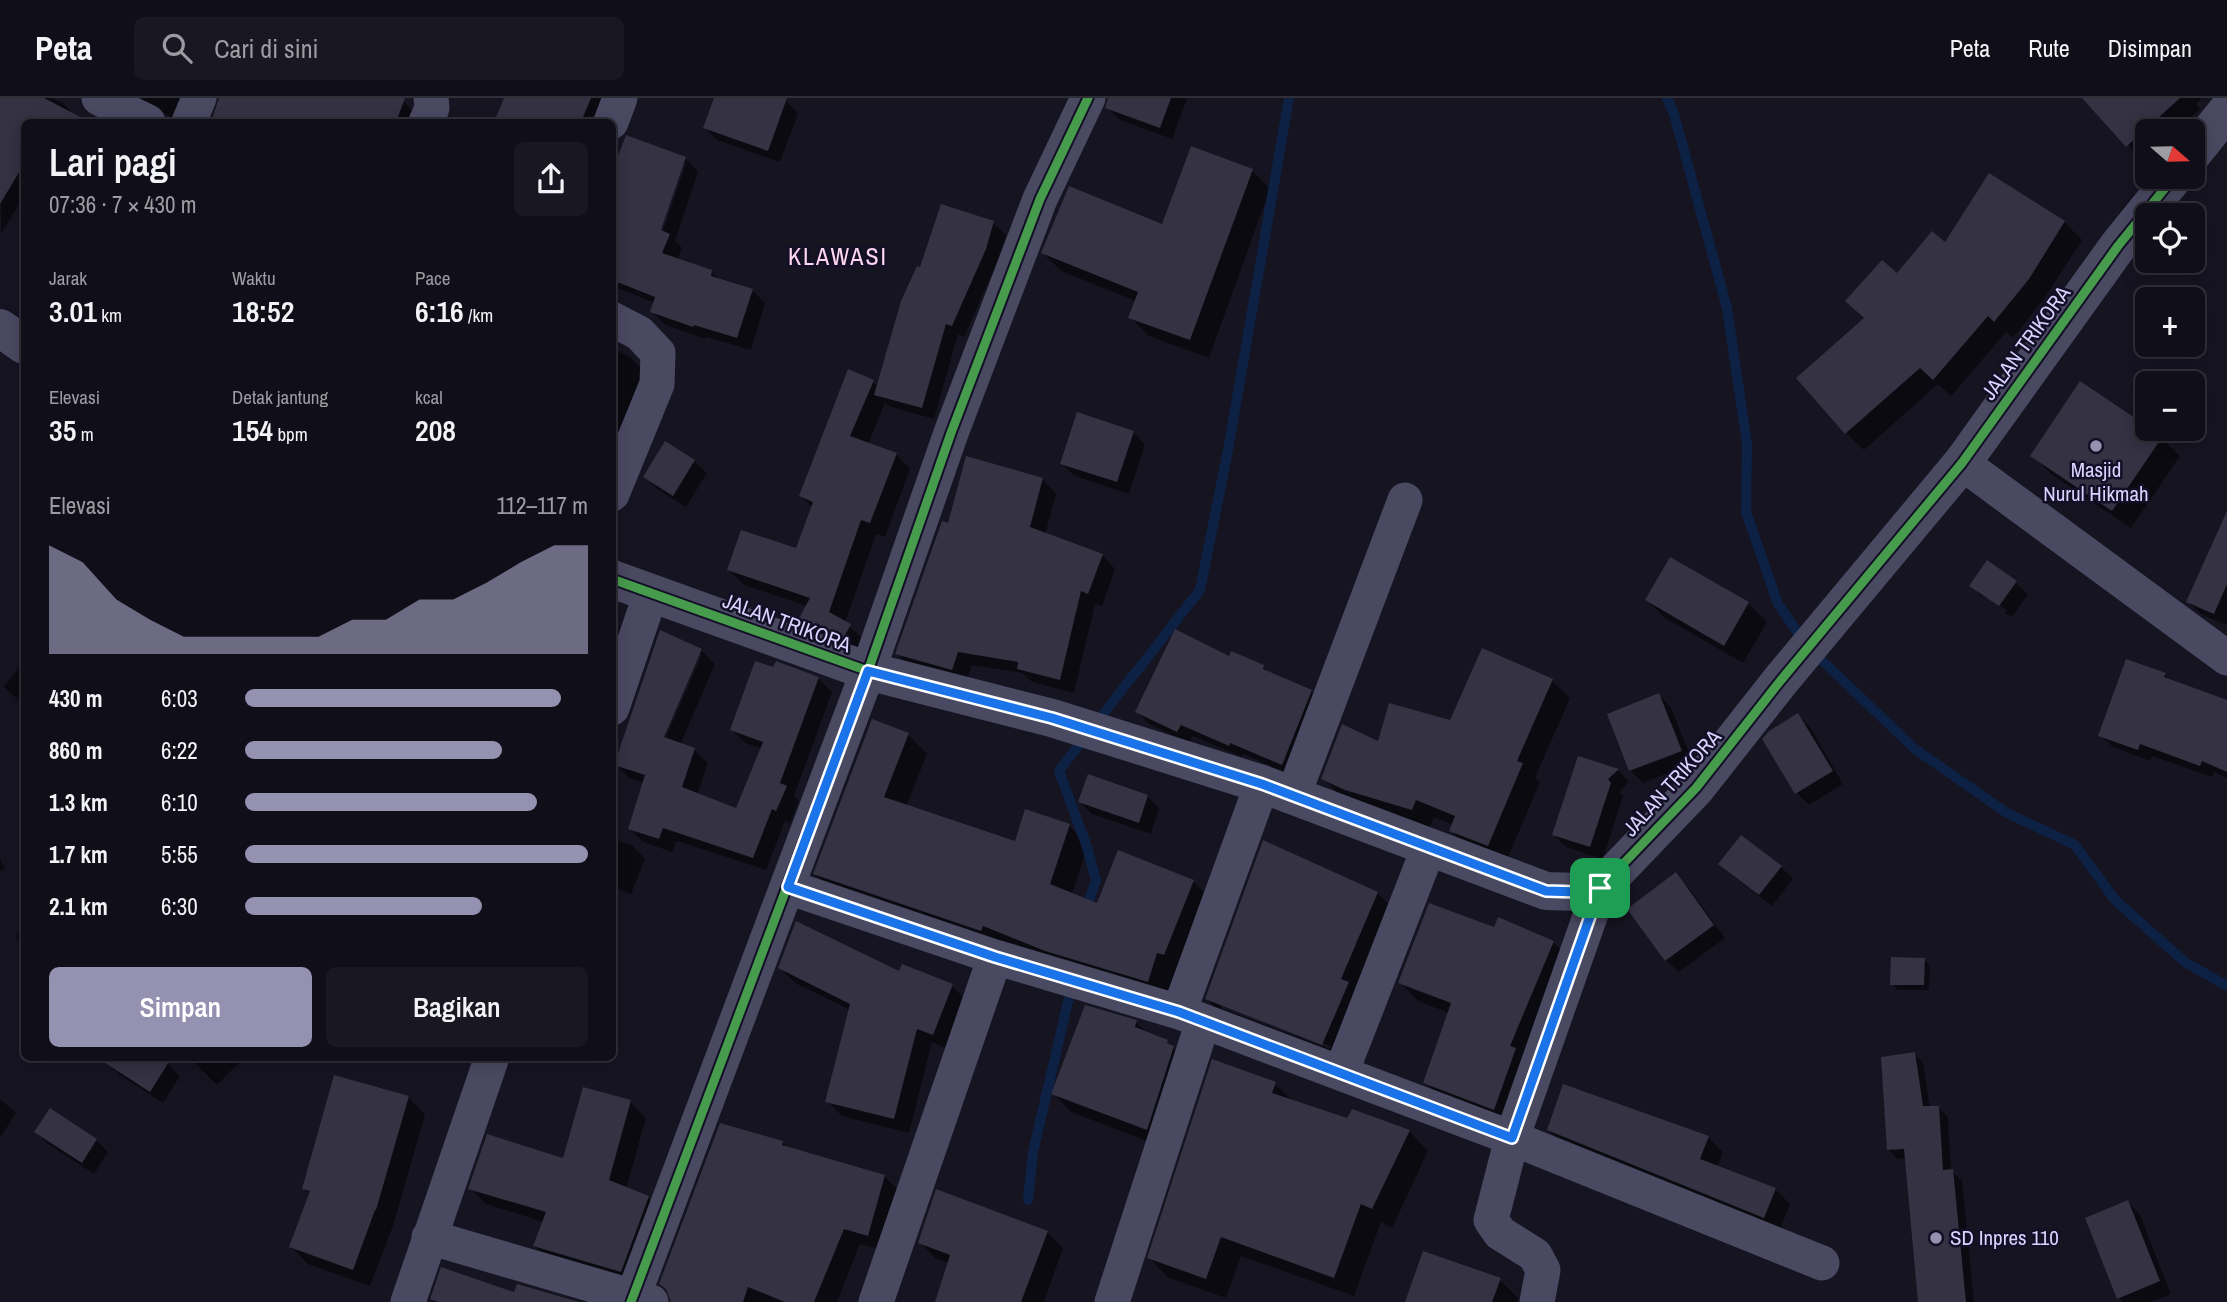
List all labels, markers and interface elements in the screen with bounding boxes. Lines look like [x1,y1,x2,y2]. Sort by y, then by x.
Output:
search box [134,17,624,80]
text: Peta [35,26,92,70]
icon: search [158,29,196,67]
text: Cari di sini [214,31,318,66]
text: Peta [1950,32,1990,64]
text: Rute [2028,32,2070,64]
text: Disimpan [2108,32,2192,64]
north arrow [2135,119,2205,189]
map controls [2135,119,2205,441]
text: Lari pagi [49,137,177,188]
button: share [514,142,588,216]
text: 07:36 · 7 × 430 m [49,189,196,220]
button: locate [2135,203,2205,273]
district label: KLAWASI [788,240,888,272]
text: Jarak [49,265,87,291]
text: Waktu [232,265,276,291]
text: Pace [415,265,451,291]
street label: JALAN TRIKORA [1974,279,2077,406]
button: + [2135,287,2205,357]
text: 3.01 [49,291,97,331]
text: 18:52 [232,291,294,331]
text: 6:16 [415,291,464,331]
text: km [97,302,122,328]
text: /km [464,302,493,328]
button: − [2135,371,2205,441]
text: Elevasi [49,384,100,410]
text: Detak jantung [232,384,328,410]
text: kcal [415,384,443,410]
text: 35 [49,410,76,450]
text: 154 [232,410,273,450]
text: 208 [415,410,456,450]
text: m [76,421,94,447]
text: bpm [273,421,308,447]
marker: Masjid Nurul Hikmah [2088,438,2104,454]
place label: Masjid Nurul Hikmah [2043,455,2149,508]
text: Elevasi [49,490,111,521]
text: 112–117 m [496,490,588,521]
street label: JALAN TRIKORA [719,586,856,659]
text: 430 m [49,683,102,714]
text: 6:03 [161,683,198,714]
street label: JALAN TRIKORA [1616,723,1728,842]
text: 860 m [49,735,102,766]
text: 6:22 [161,735,198,766]
text: 1.3 km [49,787,108,818]
text: 6:10 [161,787,198,818]
text: 1.7 km [49,839,108,870]
text: 5:55 [161,839,198,870]
pin [1570,858,1630,918]
icon: arrive [1581,869,1619,907]
text: 2.1 km [49,891,108,922]
text: 6:30 [161,891,198,922]
button: Simpan [49,967,312,1047]
button: Bagikan [326,967,588,1047]
place label: SD Inpres 110 [1950,1223,2059,1252]
marker: SD Inpres 110 [1928,1230,1944,1246]

